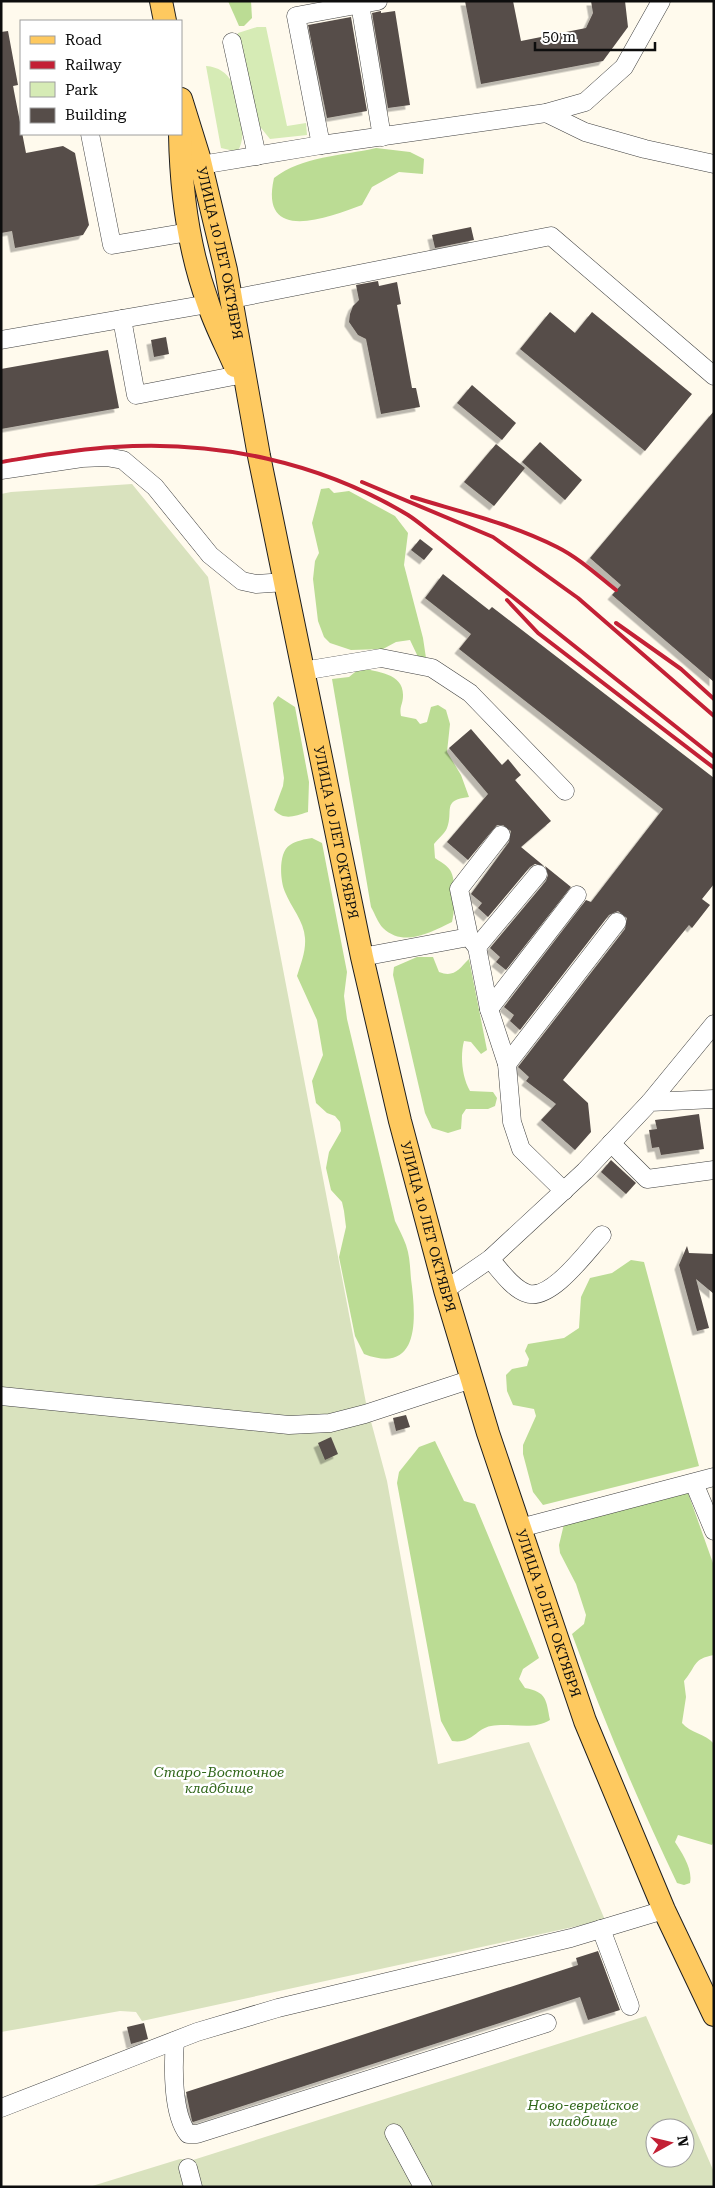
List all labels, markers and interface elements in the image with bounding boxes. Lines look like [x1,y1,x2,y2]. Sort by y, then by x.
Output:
legend [20,20,182,135]
scale bar [535,20,655,52]
text: 50 m [542,28,577,46]
text: Road [65,31,102,49]
text: Railway [65,56,122,74]
text: Park [65,81,99,99]
text: Building [65,106,127,124]
street label: УЛИЦА 10 ЛЕТ ОКТЯБРЯ [194,165,246,341]
street label: УЛИЦА 10 ЛЕТ ОКТЯБРЯ [311,744,362,921]
street label: УЛИЦА 10 ЛЕТ ОКТЯБРЯ [398,1139,459,1314]
street label: УЛИЦА 10 ЛЕТ ОКТЯБРЯ [513,1527,585,1700]
park label: Старо-Восточное кладбище [154,1764,284,1796]
park label: Ново-еврейское кладбище [527,2097,638,2129]
north arrow [645,2118,695,2168]
text: N [674,2135,692,2148]

